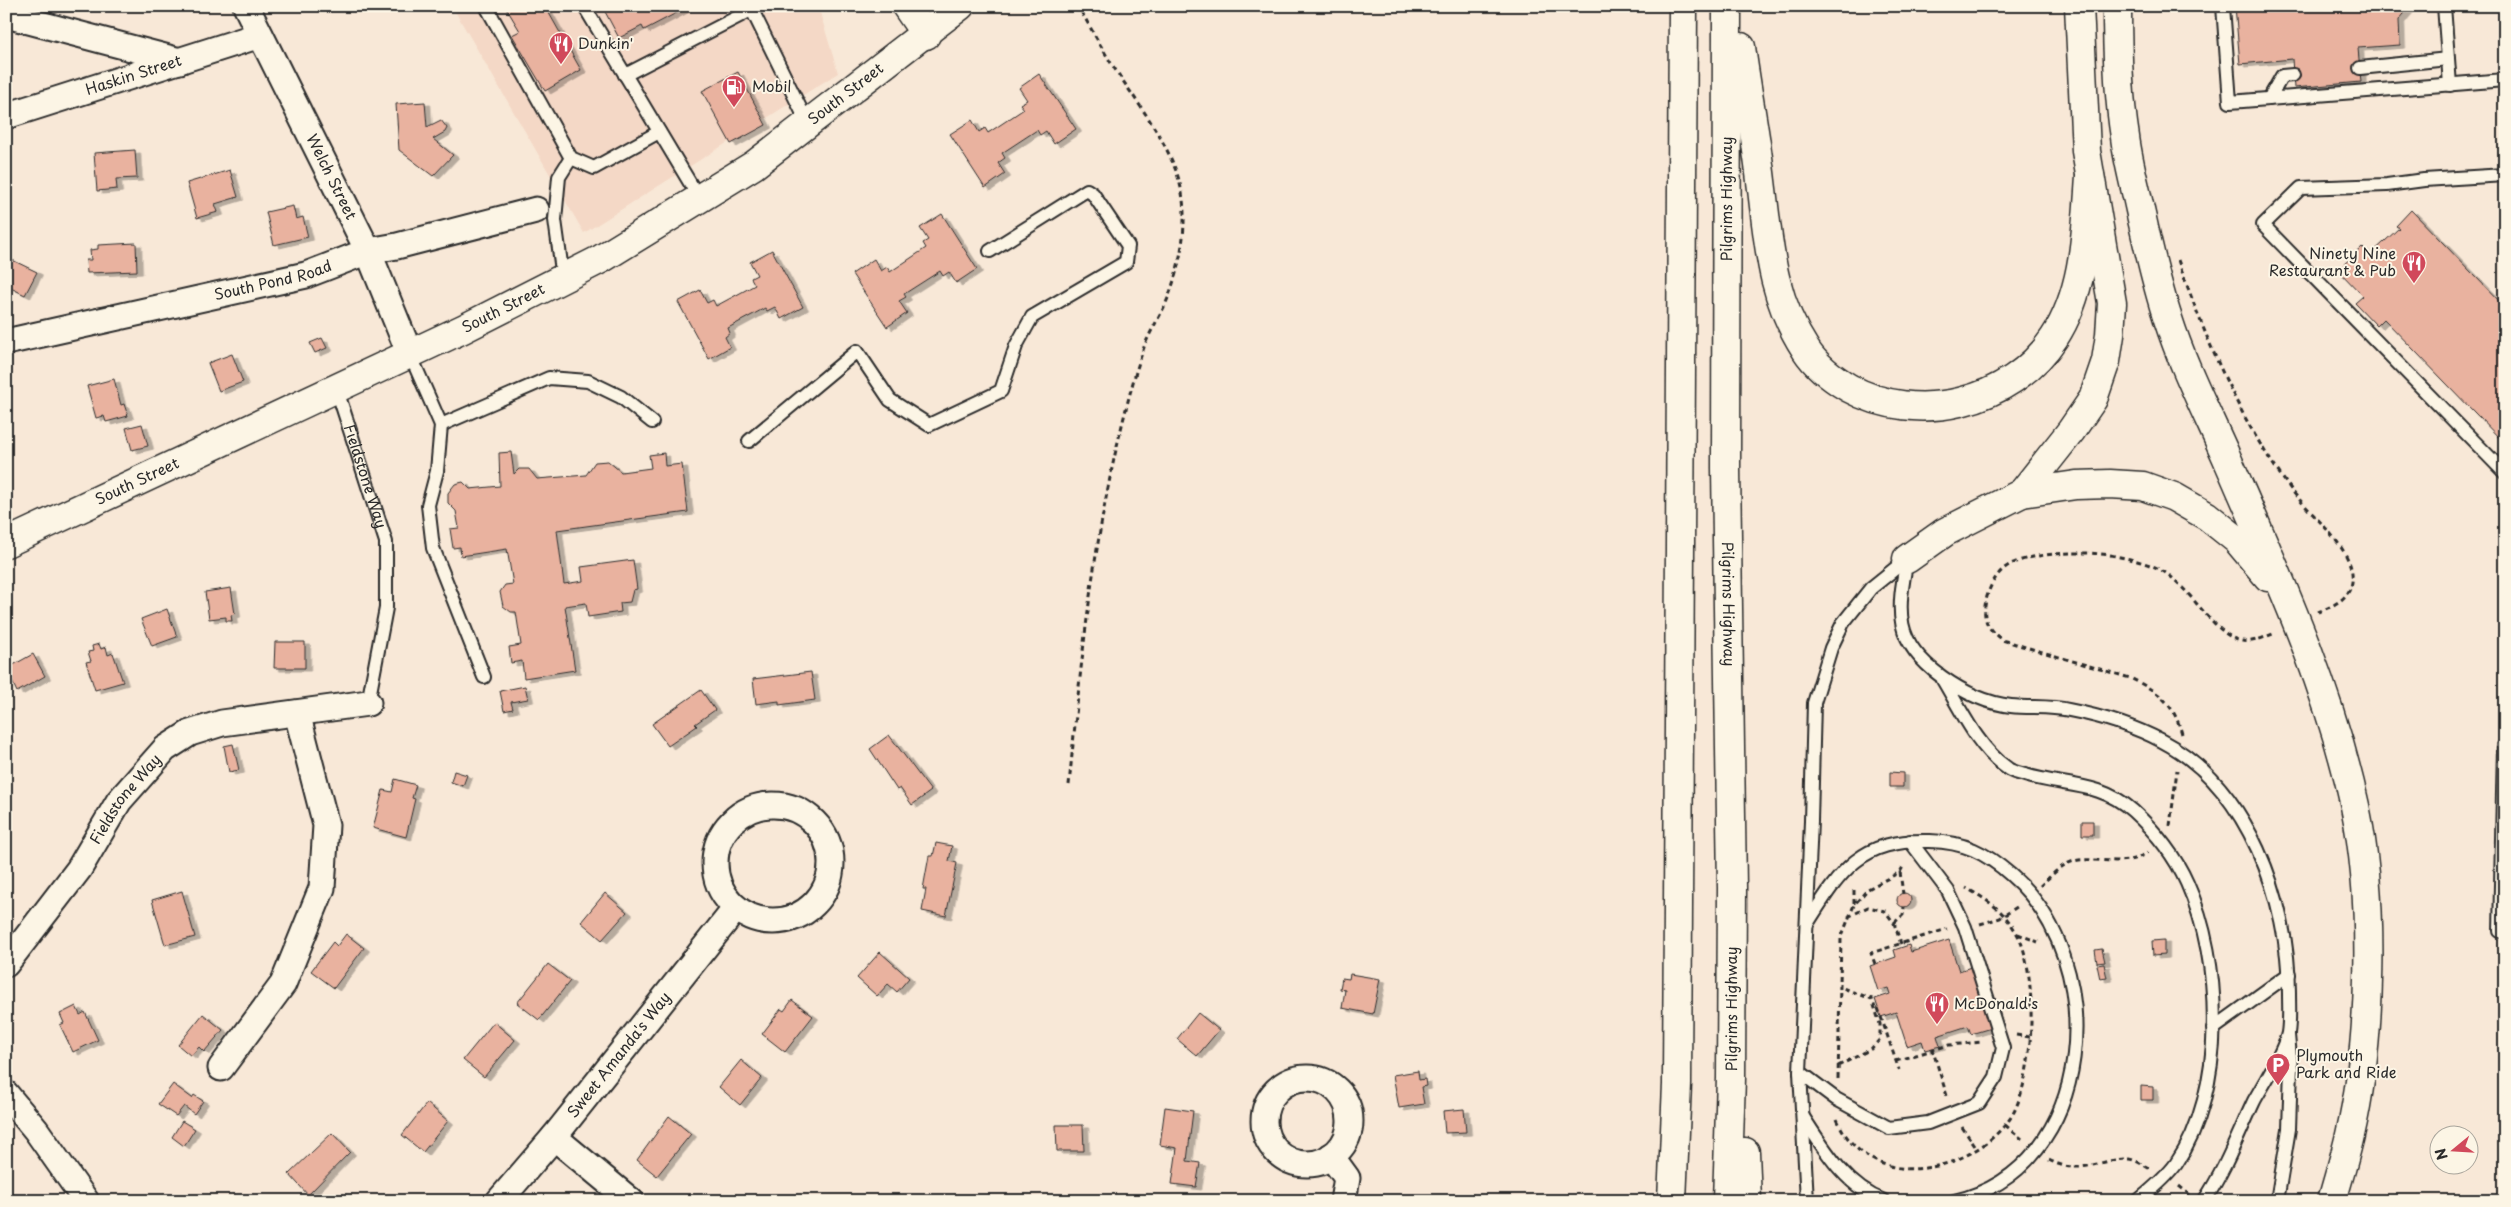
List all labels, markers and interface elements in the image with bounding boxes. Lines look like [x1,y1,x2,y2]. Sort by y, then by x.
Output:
restaurant icon: Dunkin' [548,31,574,65]
place label: Dunkin' [578,31,633,54]
street label: Haskin Street [82,48,184,100]
street label: South Street [802,56,888,130]
fuel station icon: Mobil [721,74,747,108]
place label: Mobil [752,74,792,97]
street label: Welch Street [301,129,364,223]
street label: Pilgrims Highway [1714,137,1737,261]
place label: Ninety Nine Restaurant & Pub [2269,241,2396,281]
restaurant icon: Ninety Nine Restaurant & Pub [2401,250,2427,284]
street label: South Pond Road [212,253,335,305]
street label: South Street [457,276,548,338]
street label: Fieldstone Way [339,421,394,531]
street label: South Street [91,451,182,510]
street label: Pilgrims Highway [1717,541,1742,667]
street label: Fieldstone Way [83,748,166,848]
street label: Pilgrims Highway [1719,947,1742,1071]
street label: Sweet Amanda's Way [561,986,675,1122]
restaurant icon: McDonald's [1924,991,1950,1025]
place label: McDonald's [1954,991,2038,1014]
place label: Plymouth Park and Ride [2296,1043,2397,1083]
parking icon: Plymouth Park and Ride [2265,1052,2291,1086]
north arrow [2428,1124,2478,1174]
text: N [2429,1146,2453,1163]

